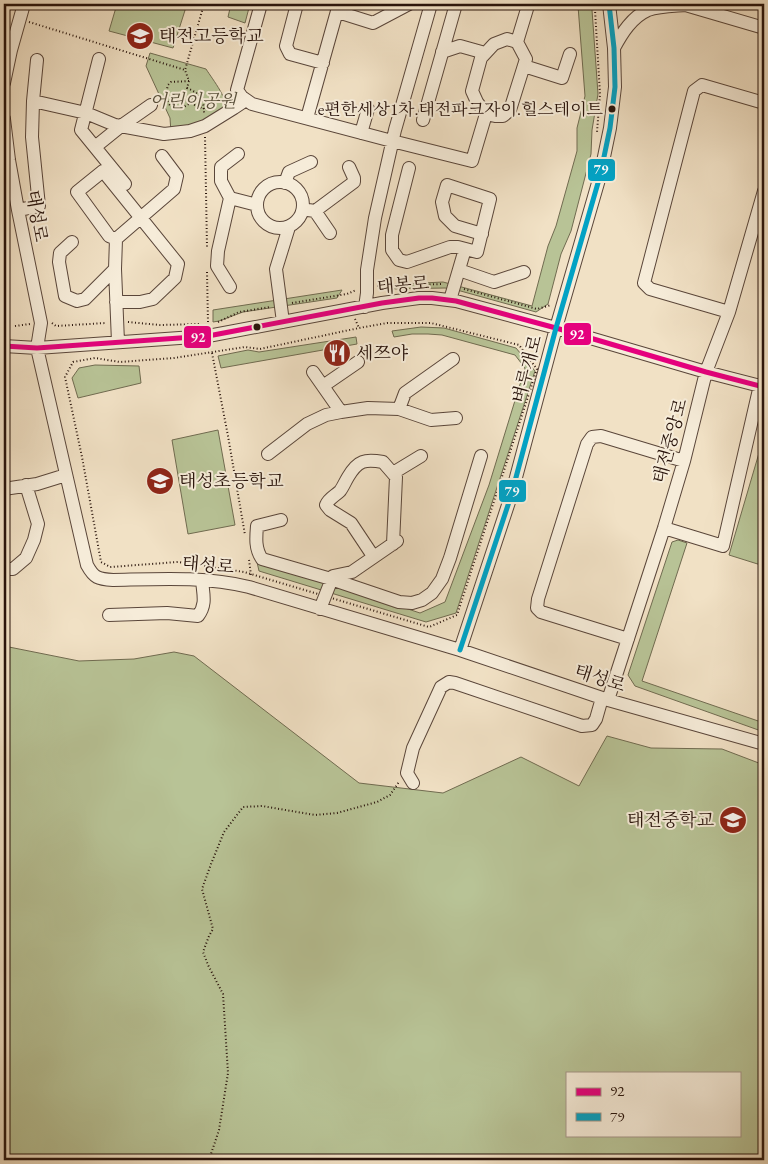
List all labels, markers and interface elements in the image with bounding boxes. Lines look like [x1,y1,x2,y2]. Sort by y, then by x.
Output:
school or university icon: 태전고등학교 [125,21,155,51]
place label: 태전고등학교 [159,24,264,47]
park label: 어린이공원 [150,89,238,112]
place label: e편한세상1차.태전파크자이.힐스테이트 [318,98,604,120]
marker: e편한세상1차.태전파크자이.힐스테이트 [607,104,617,114]
line badge: 79 [587,158,616,182]
text: 79 [594,160,609,178]
street label: 태성로 [22,188,53,244]
street label: 태봉로 [376,271,430,298]
unlabelled marker [252,322,262,332]
line badge: 92 [563,322,592,346]
line badge: 92 [183,325,212,349]
text: 92 [570,325,585,343]
text: 92 [191,328,206,346]
street label: 벼루개로 [506,332,547,405]
restaurant icon: 세쯔야 [322,338,352,368]
place label: 세쯔야 [356,341,409,364]
street label: 태전중앙로 [647,396,692,486]
school or university icon: 태성초등학교 [145,466,175,496]
place label: 태성초등학교 [179,469,284,492]
line badge: 79 [498,479,527,503]
text: 79 [505,482,520,500]
street label: 태성로 [181,551,235,578]
street label: 태성로 [572,659,629,697]
school or university icon: 태전중학교 [718,805,748,835]
place label: 태전중학교 [627,808,715,831]
legend [566,1072,740,1136]
text: 92 [610,1081,625,1100]
text: 79 [610,1107,624,1126]

